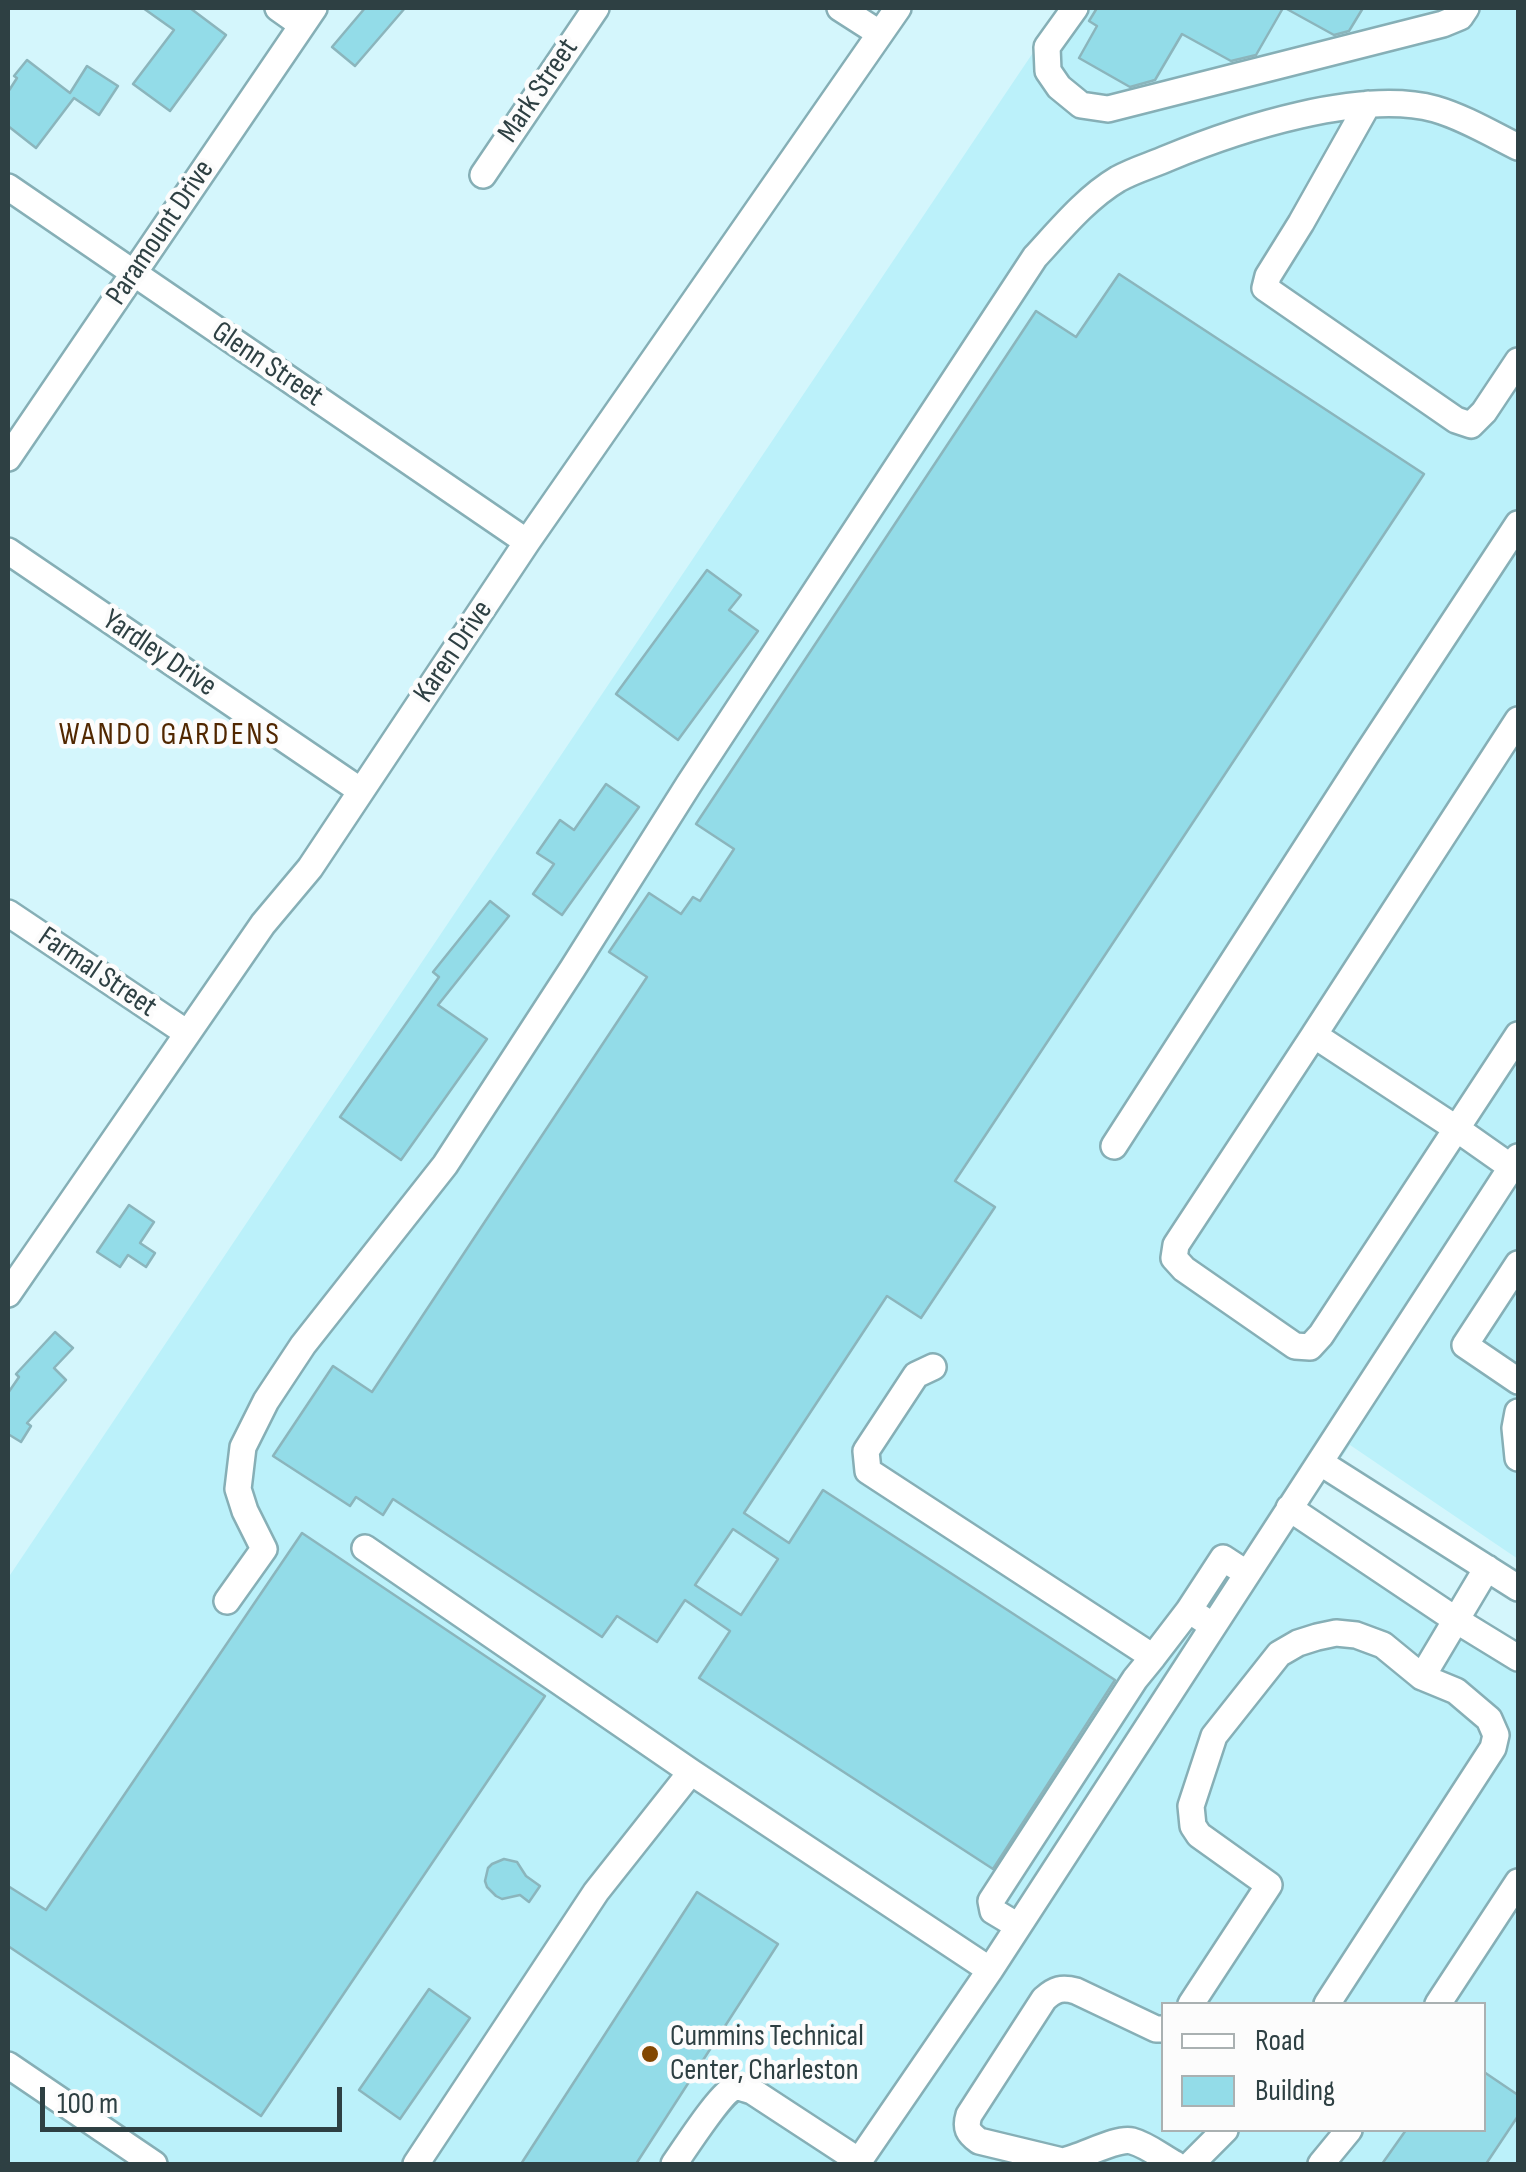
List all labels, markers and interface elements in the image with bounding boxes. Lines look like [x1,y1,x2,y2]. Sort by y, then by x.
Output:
street label: Mark Street [491,32,587,150]
street label: Paramount Drive [99,154,223,312]
street label: Glenn Street [205,315,329,415]
street label: Karen Drive [407,594,501,710]
street label: Yardley Drive [95,603,223,705]
district label: WANDO GARDENS [59,717,281,755]
street label: Farmal Street [31,920,163,1026]
legend [1161,2002,1486,2132]
place label: Cummins Technical Center, Charleston [670,2019,864,2090]
text: Road [1255,2023,1305,2059]
marker: Cummins Technical Center, Charleston [639,2043,661,2065]
scale bar [45,2067,348,2129]
text: Building [1255,2073,1335,2109]
text: 100 m [57,2086,118,2122]

